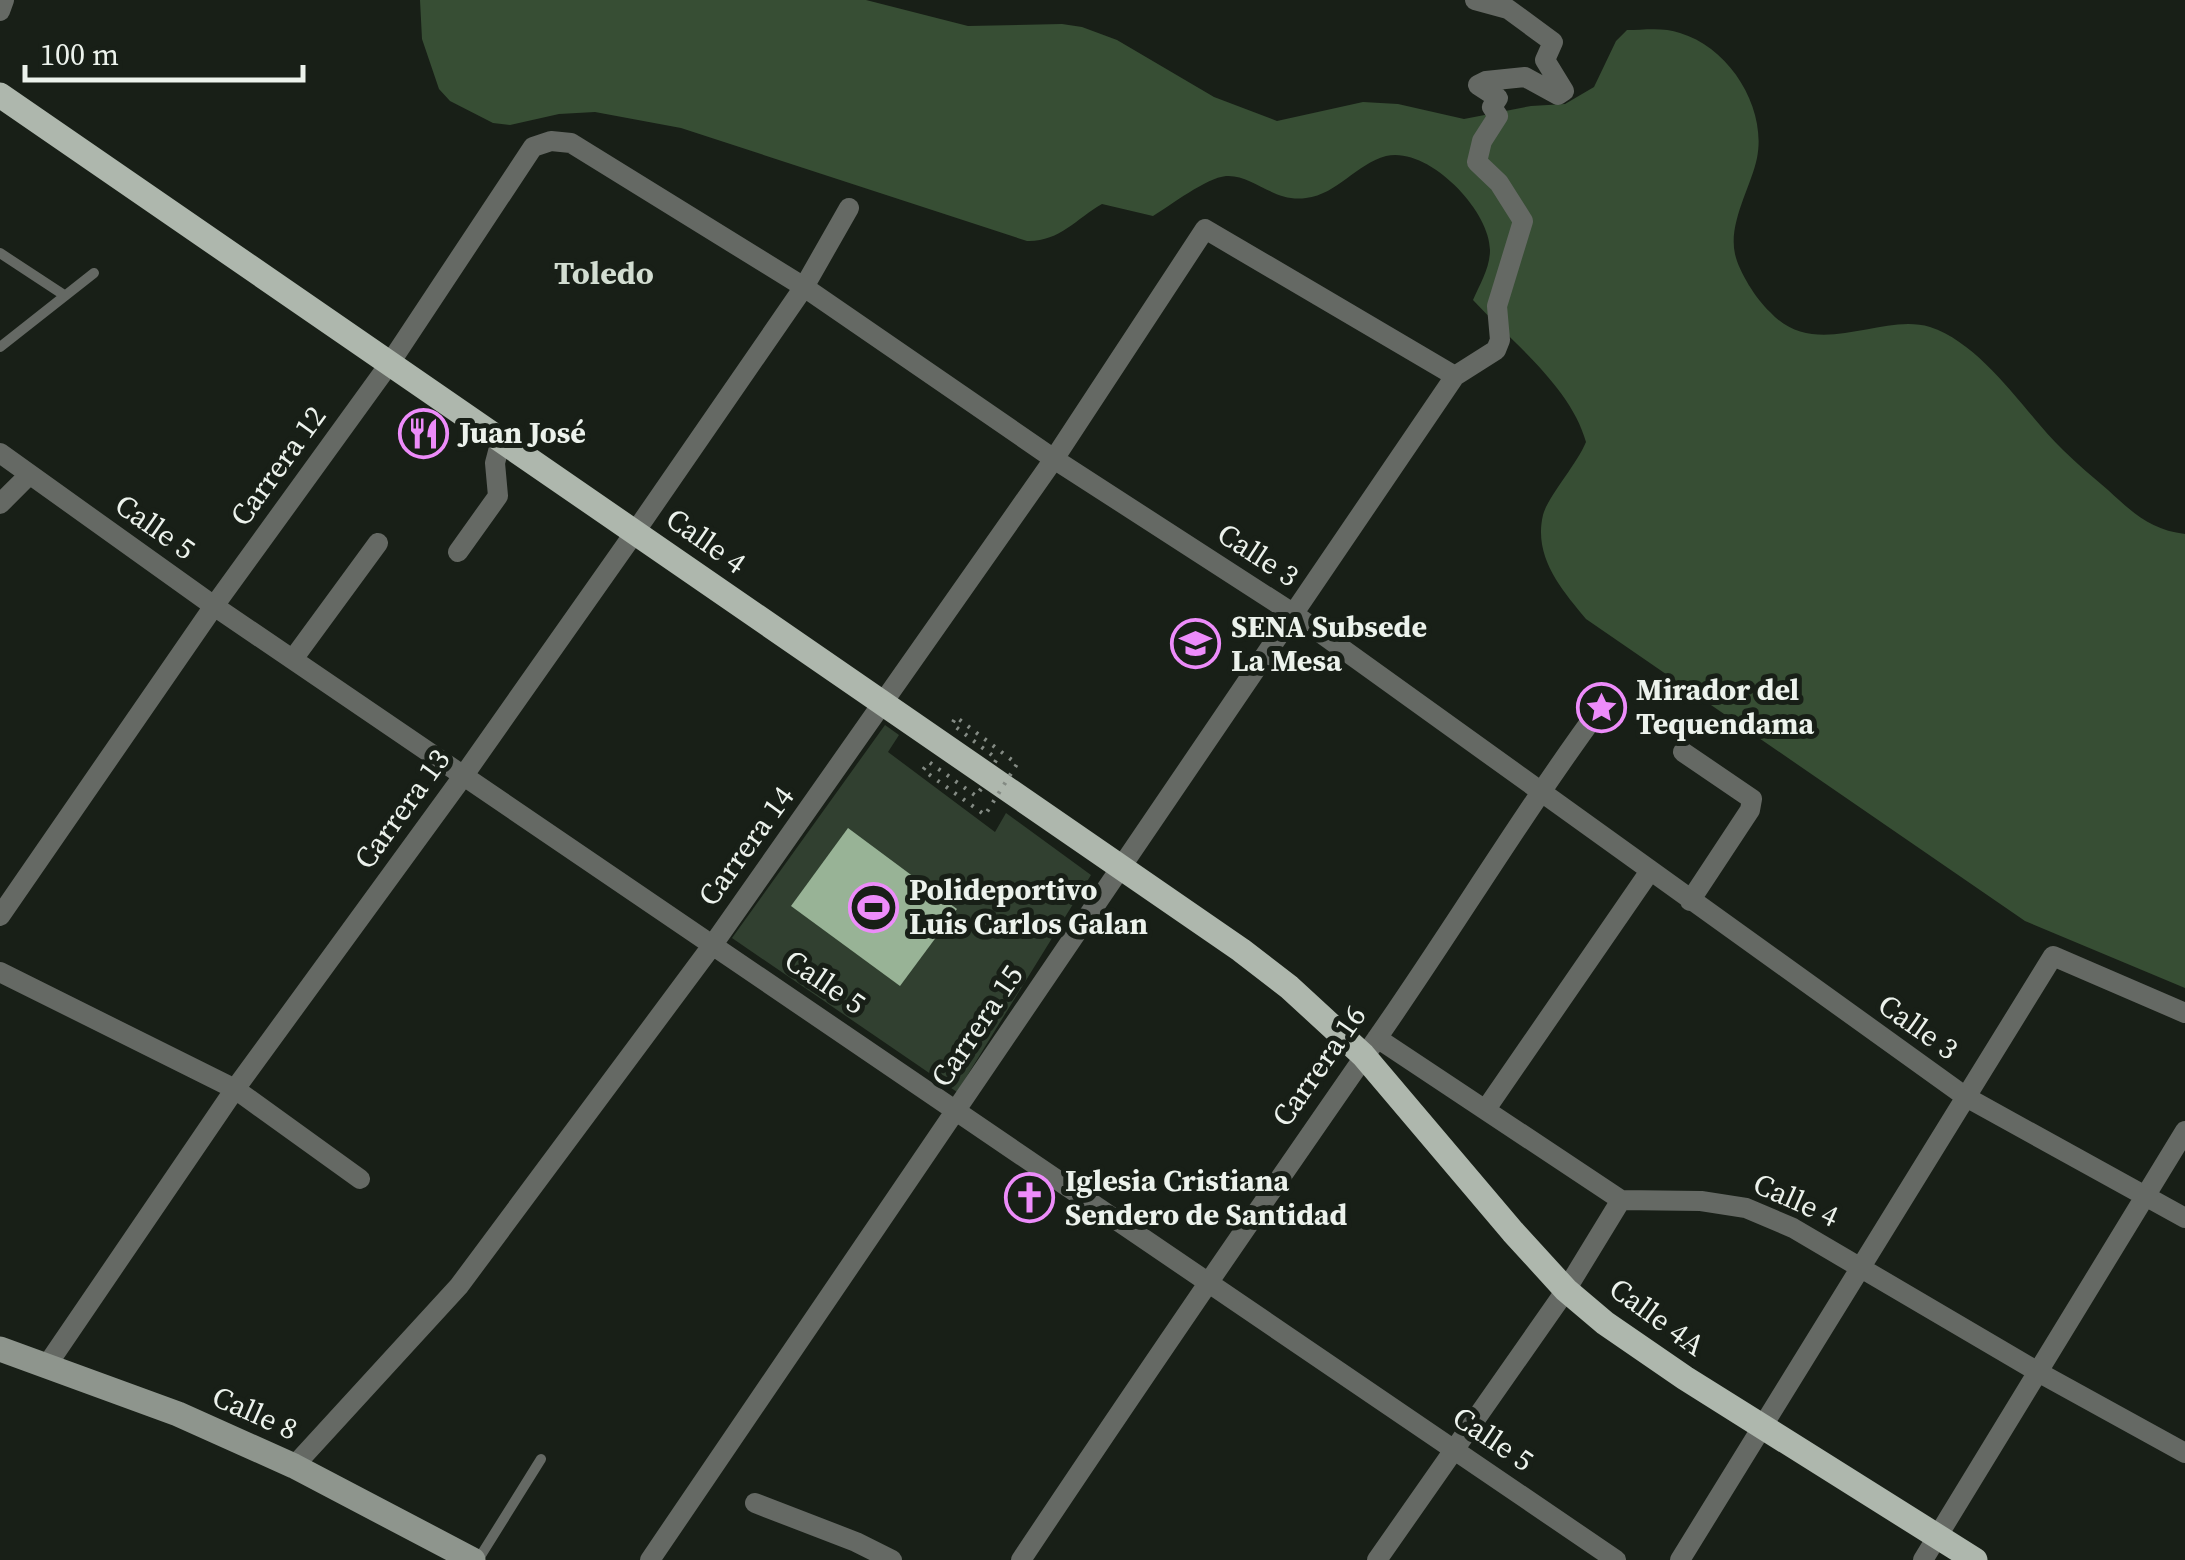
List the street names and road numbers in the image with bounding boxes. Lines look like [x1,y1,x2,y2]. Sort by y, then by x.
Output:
street label: Carrera 12 [220,397,335,534]
street label: Calle 5 [107,484,204,569]
street label: Calle 4 [658,498,755,583]
street label: Calle 3 [1210,513,1307,596]
street label: Carrera 13 [344,740,459,877]
street label: Carrera 14 [688,777,803,914]
street label: Calle 5 [777,940,874,1024]
street label: Carrera 15 [921,957,1032,1095]
street label: Calle 3 [1870,984,1967,1069]
street label: Carrera 16 [1262,997,1375,1134]
street label: Calle 4 [1747,1163,1845,1236]
street label: Calle 4A [1601,1268,1714,1365]
street label: Calle 8 [206,1376,304,1449]
street label: Calle 5 [1445,1397,1542,1481]

